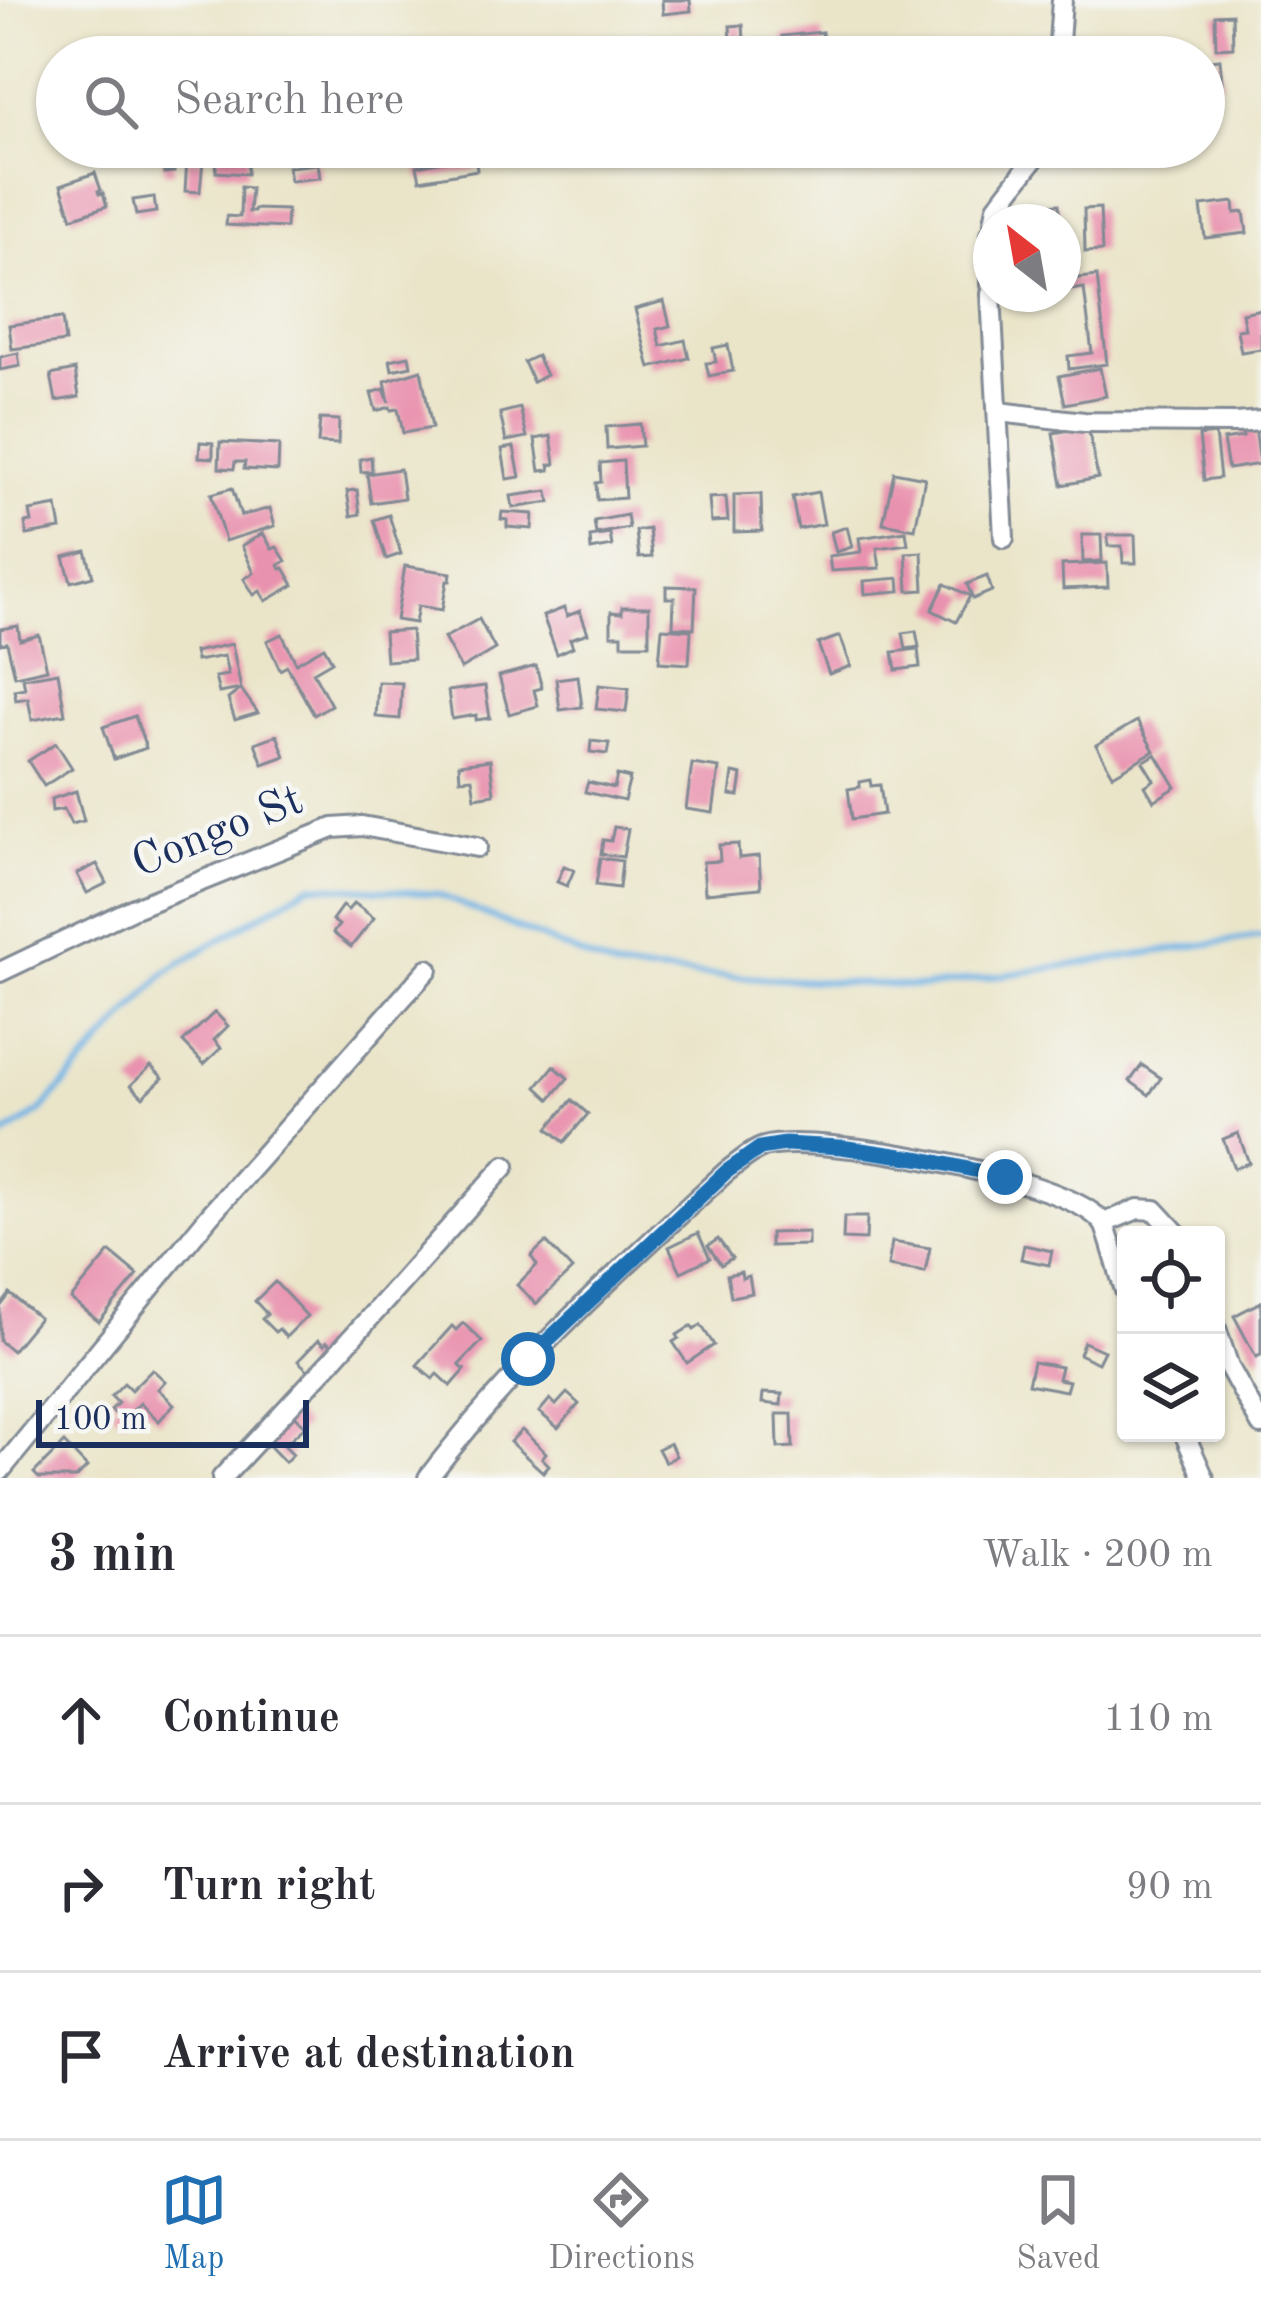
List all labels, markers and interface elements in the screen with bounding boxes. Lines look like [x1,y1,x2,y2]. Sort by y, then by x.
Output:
search box [36,36,1225,168]
icon: search [78,69,144,135]
text: Search here [174,79,404,124]
north arrow [973,204,1081,312]
street label: Congo St [126,778,310,888]
route end [978,1150,1032,1204]
map controls [1117,1226,1225,1442]
button: locate [1117,1226,1225,1334]
route start [501,1332,555,1386]
button: layers [1117,1334,1225,1442]
scale bar [36,1394,309,1447]
text: 100 m [54,1404,147,1437]
text: 3 min [48,1531,176,1582]
text: Walk · 200 m [982,1536,1213,1575]
icon: ahead [48,1687,114,1753]
text: Continue [162,1697,340,1742]
text: 110 m [1103,1700,1213,1739]
icon: right [48,1855,114,1921]
text: Turn right [162,1865,375,1910]
text: 90 m [1126,1868,1213,1907]
icon: arrive [48,2023,114,2089]
text: Arrive at destination [162,2033,575,2078]
tab: Map [161,2167,227,2280]
tab: Directions [548,2167,695,2280]
tab: Saved [1016,2167,1100,2280]

